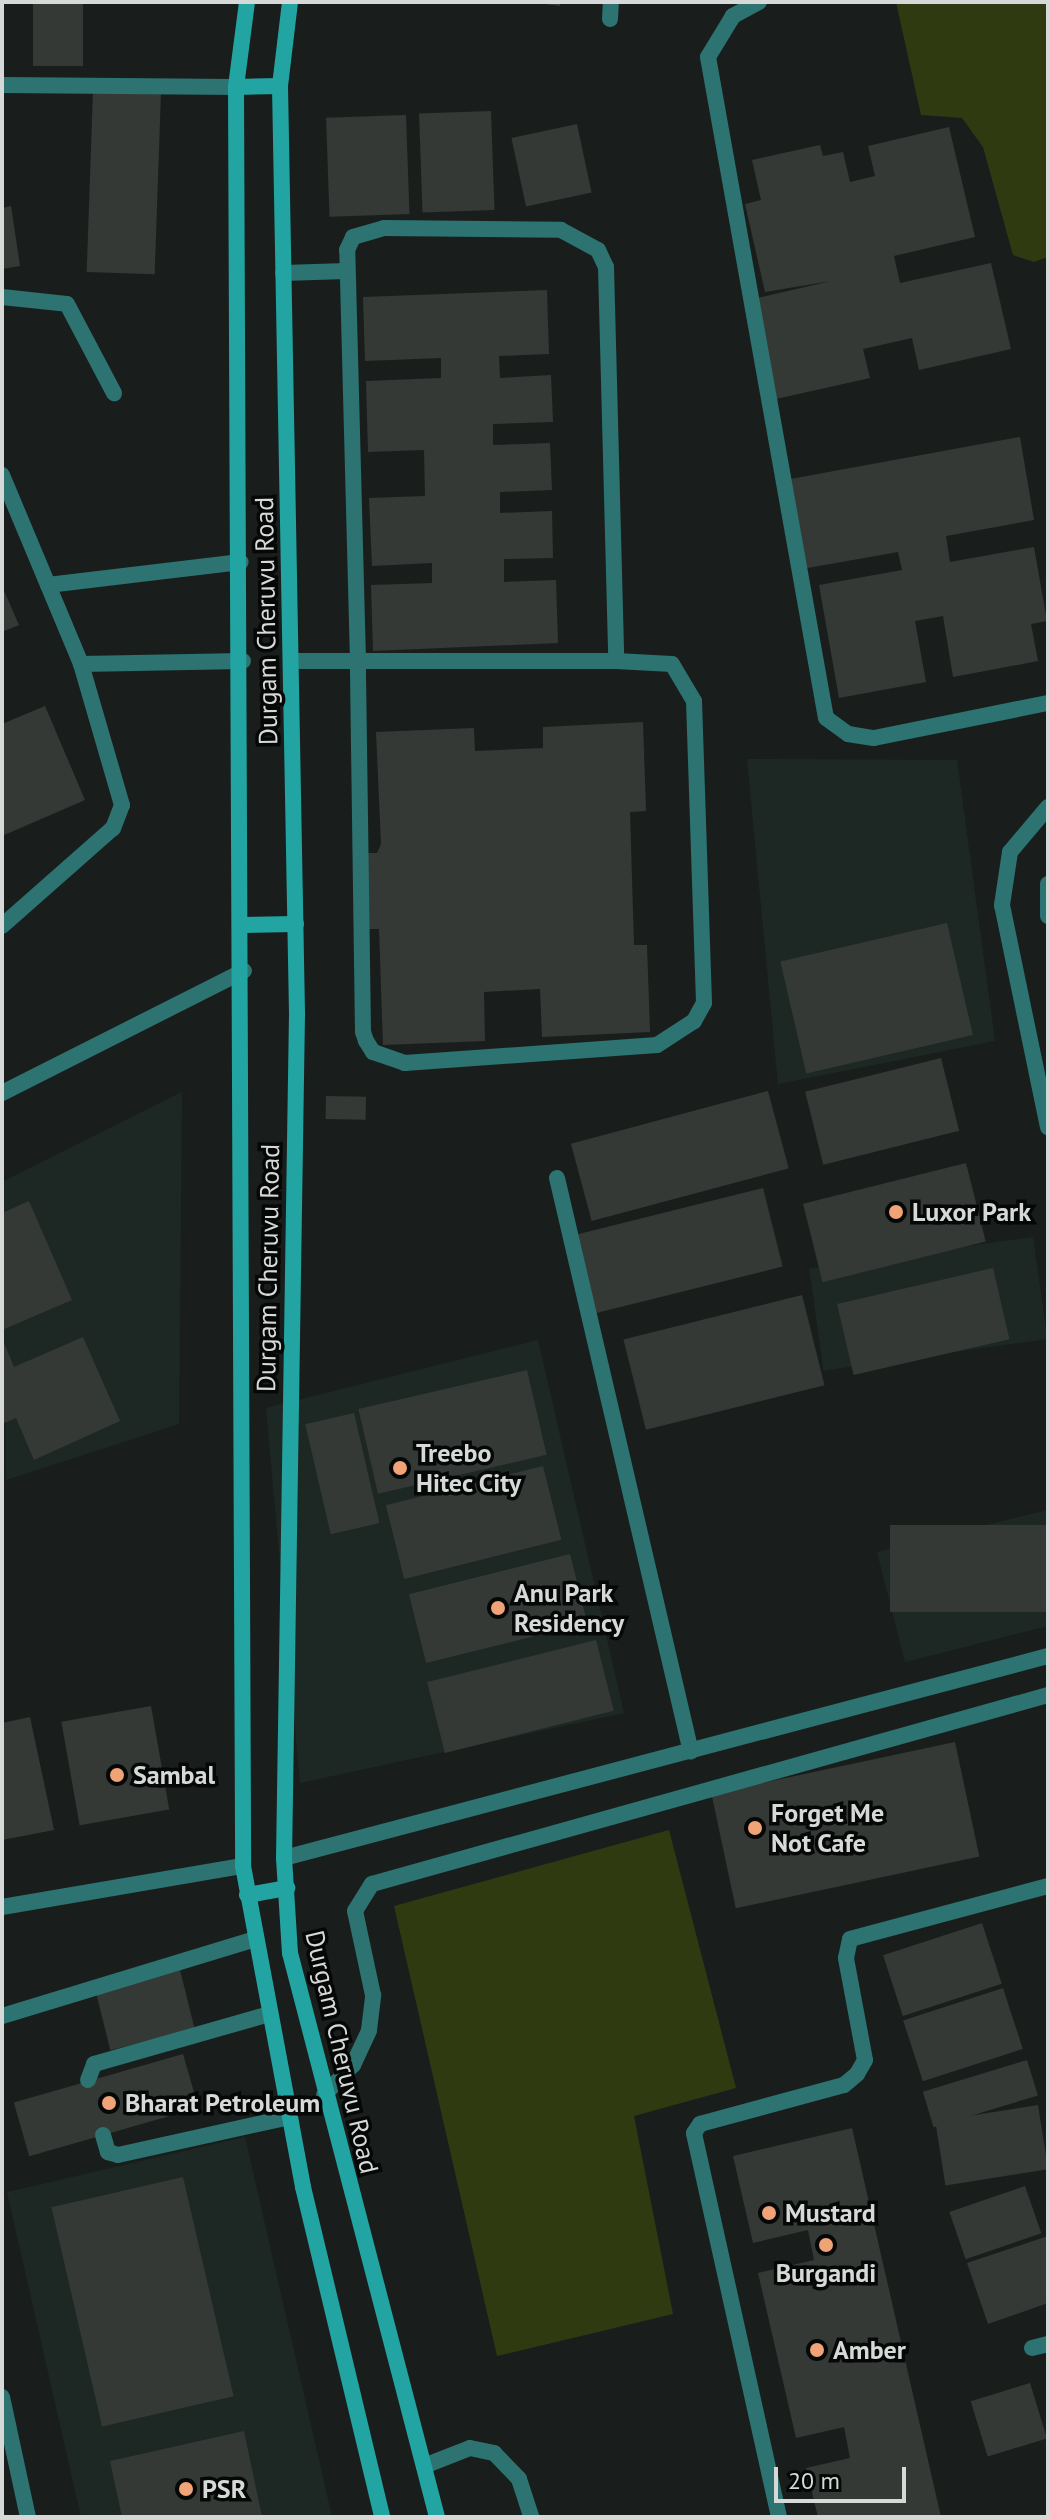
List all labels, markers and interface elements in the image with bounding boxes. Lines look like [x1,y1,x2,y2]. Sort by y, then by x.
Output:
street label: Durgam Cheruvu Road [248,497,284,745]
street label: Durgam Cheruvu Road [250,1144,286,1392]
place label: Luxor Park [912,1196,1031,1228]
marker: Luxor Park [887,1203,905,1221]
place label: Treebo Hitec City [416,1437,522,1498]
marker: Treebo Hitec City [391,1459,409,1477]
place label: Anu Park Residency [514,1577,624,1638]
marker: Anu Park Residency [489,1599,507,1617]
place label: Sambal [133,1759,215,1791]
marker: Sambal [108,1766,126,1784]
place label: Forget Me Not Cafe [771,1797,884,1858]
marker: Forget Me Not Cafe [746,1819,764,1837]
street label: Durgam Cheruvu Road [299,1927,385,2177]
place label: Bharat Petroleum [125,2087,320,2119]
marker: Bharat Petroleum [100,2094,118,2112]
place label: Mustard [785,2197,876,2229]
marker: Mustard [760,2204,778,2222]
marker: Burgandi [817,2236,835,2254]
place label: Burgandi [776,2257,876,2289]
place label: Amber [833,2334,906,2366]
marker: Amber [808,2341,826,2359]
scale bar [778,2451,910,2501]
text: 20 m [788,2465,840,2496]
place label: PSR [202,2473,246,2505]
marker: PSR [177,2480,195,2498]

